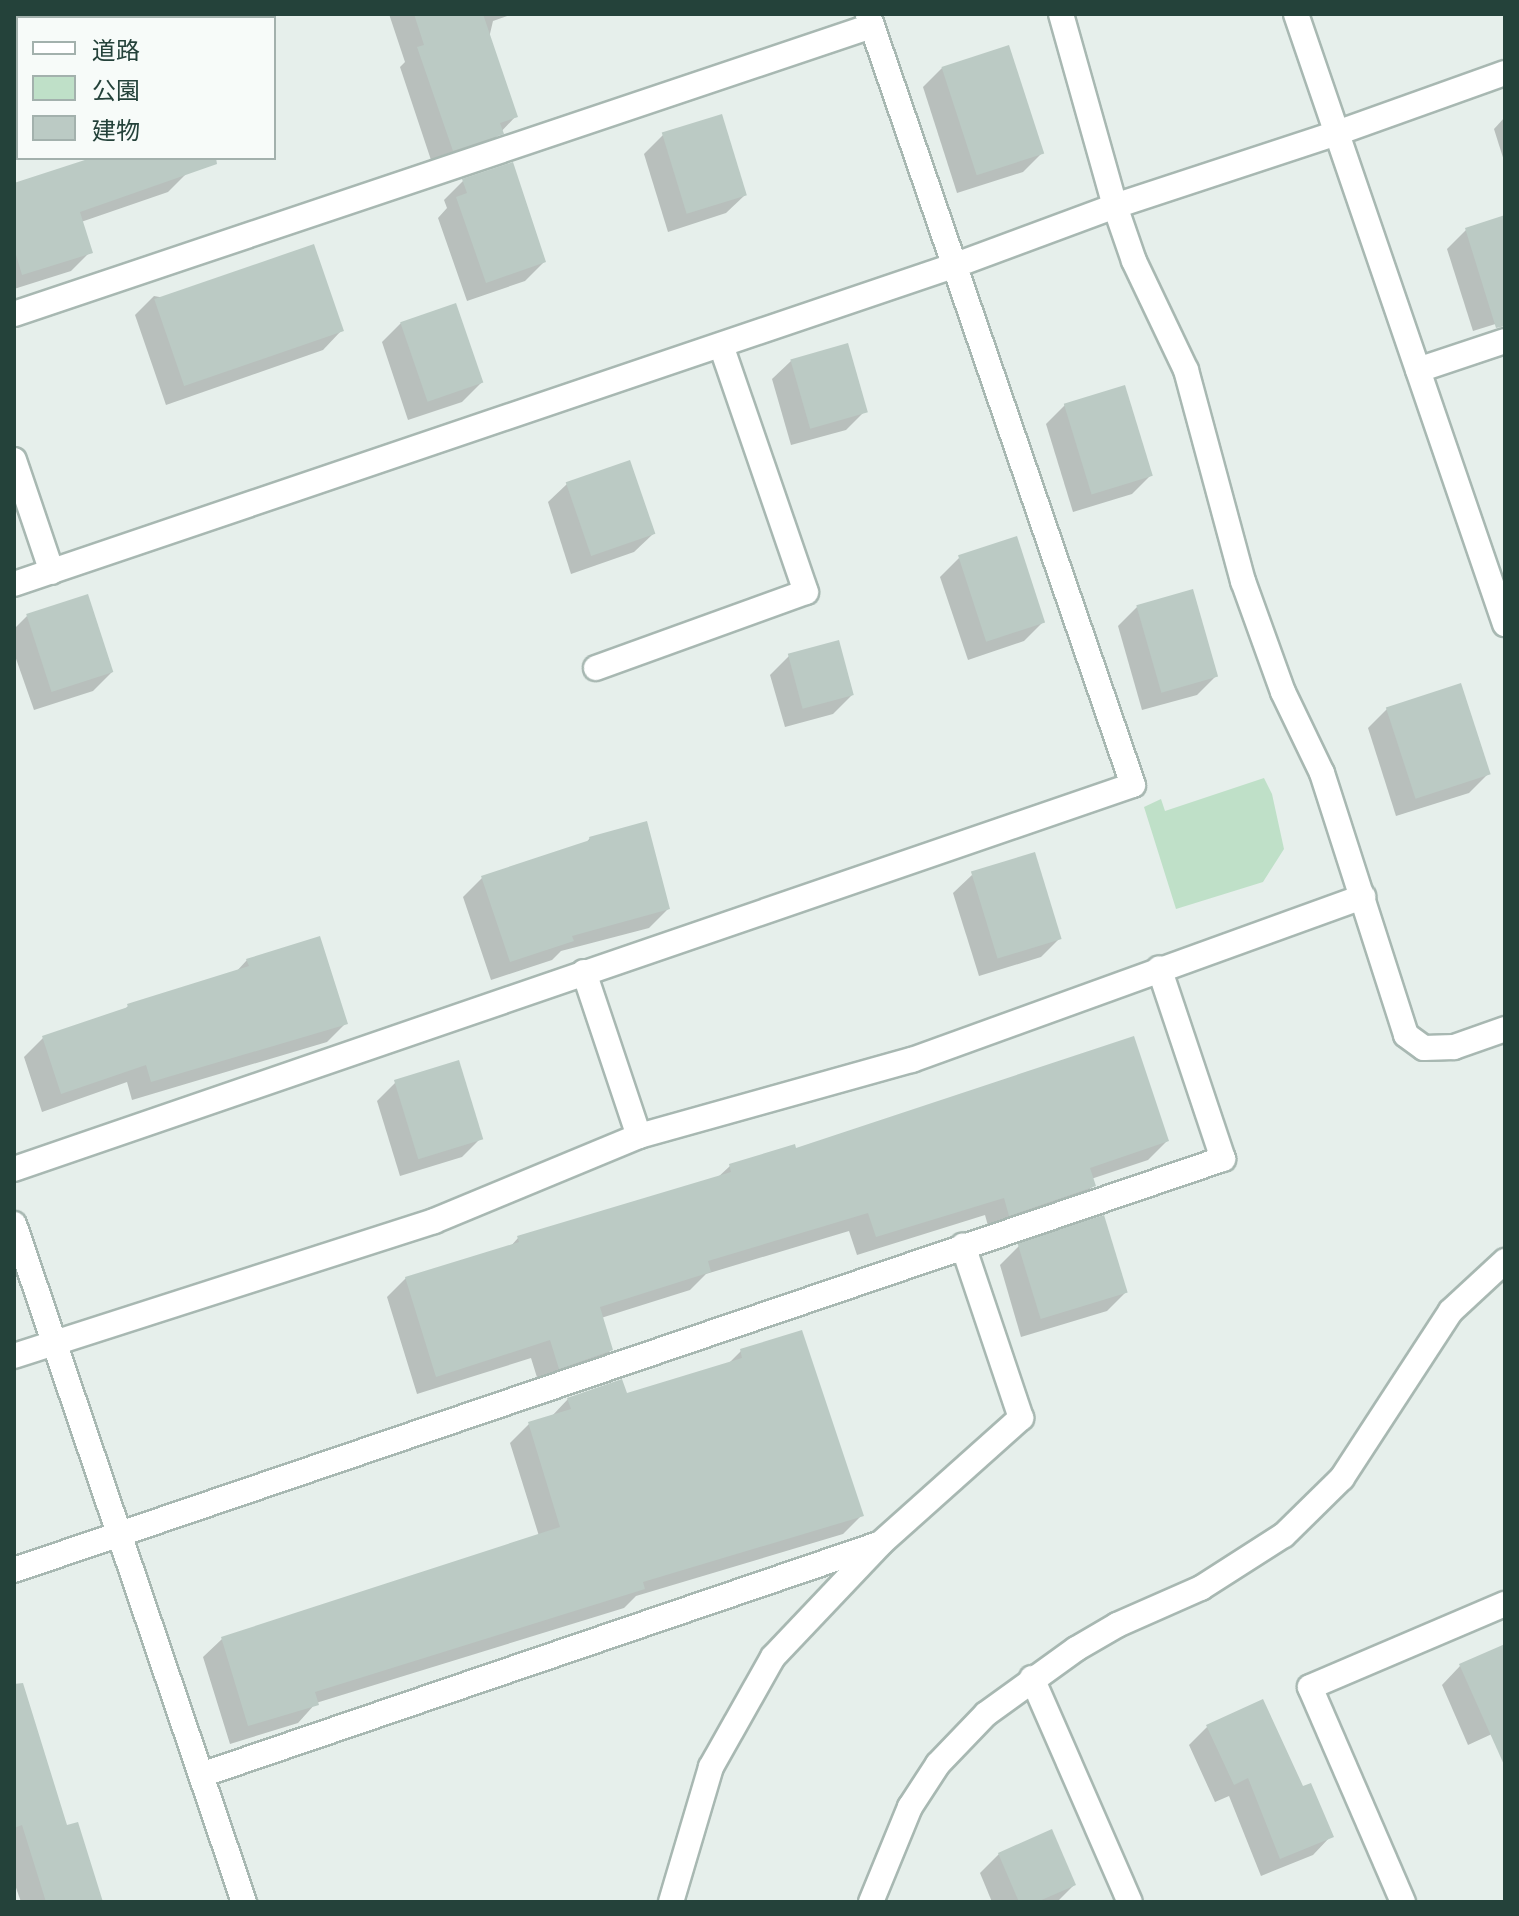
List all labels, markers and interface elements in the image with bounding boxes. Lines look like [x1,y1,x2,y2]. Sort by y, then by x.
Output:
legend [16,16,276,160]
text: 道路 [92,33,140,66]
text: 公園 [92,73,140,106]
text: 建物 [92,113,140,146]

